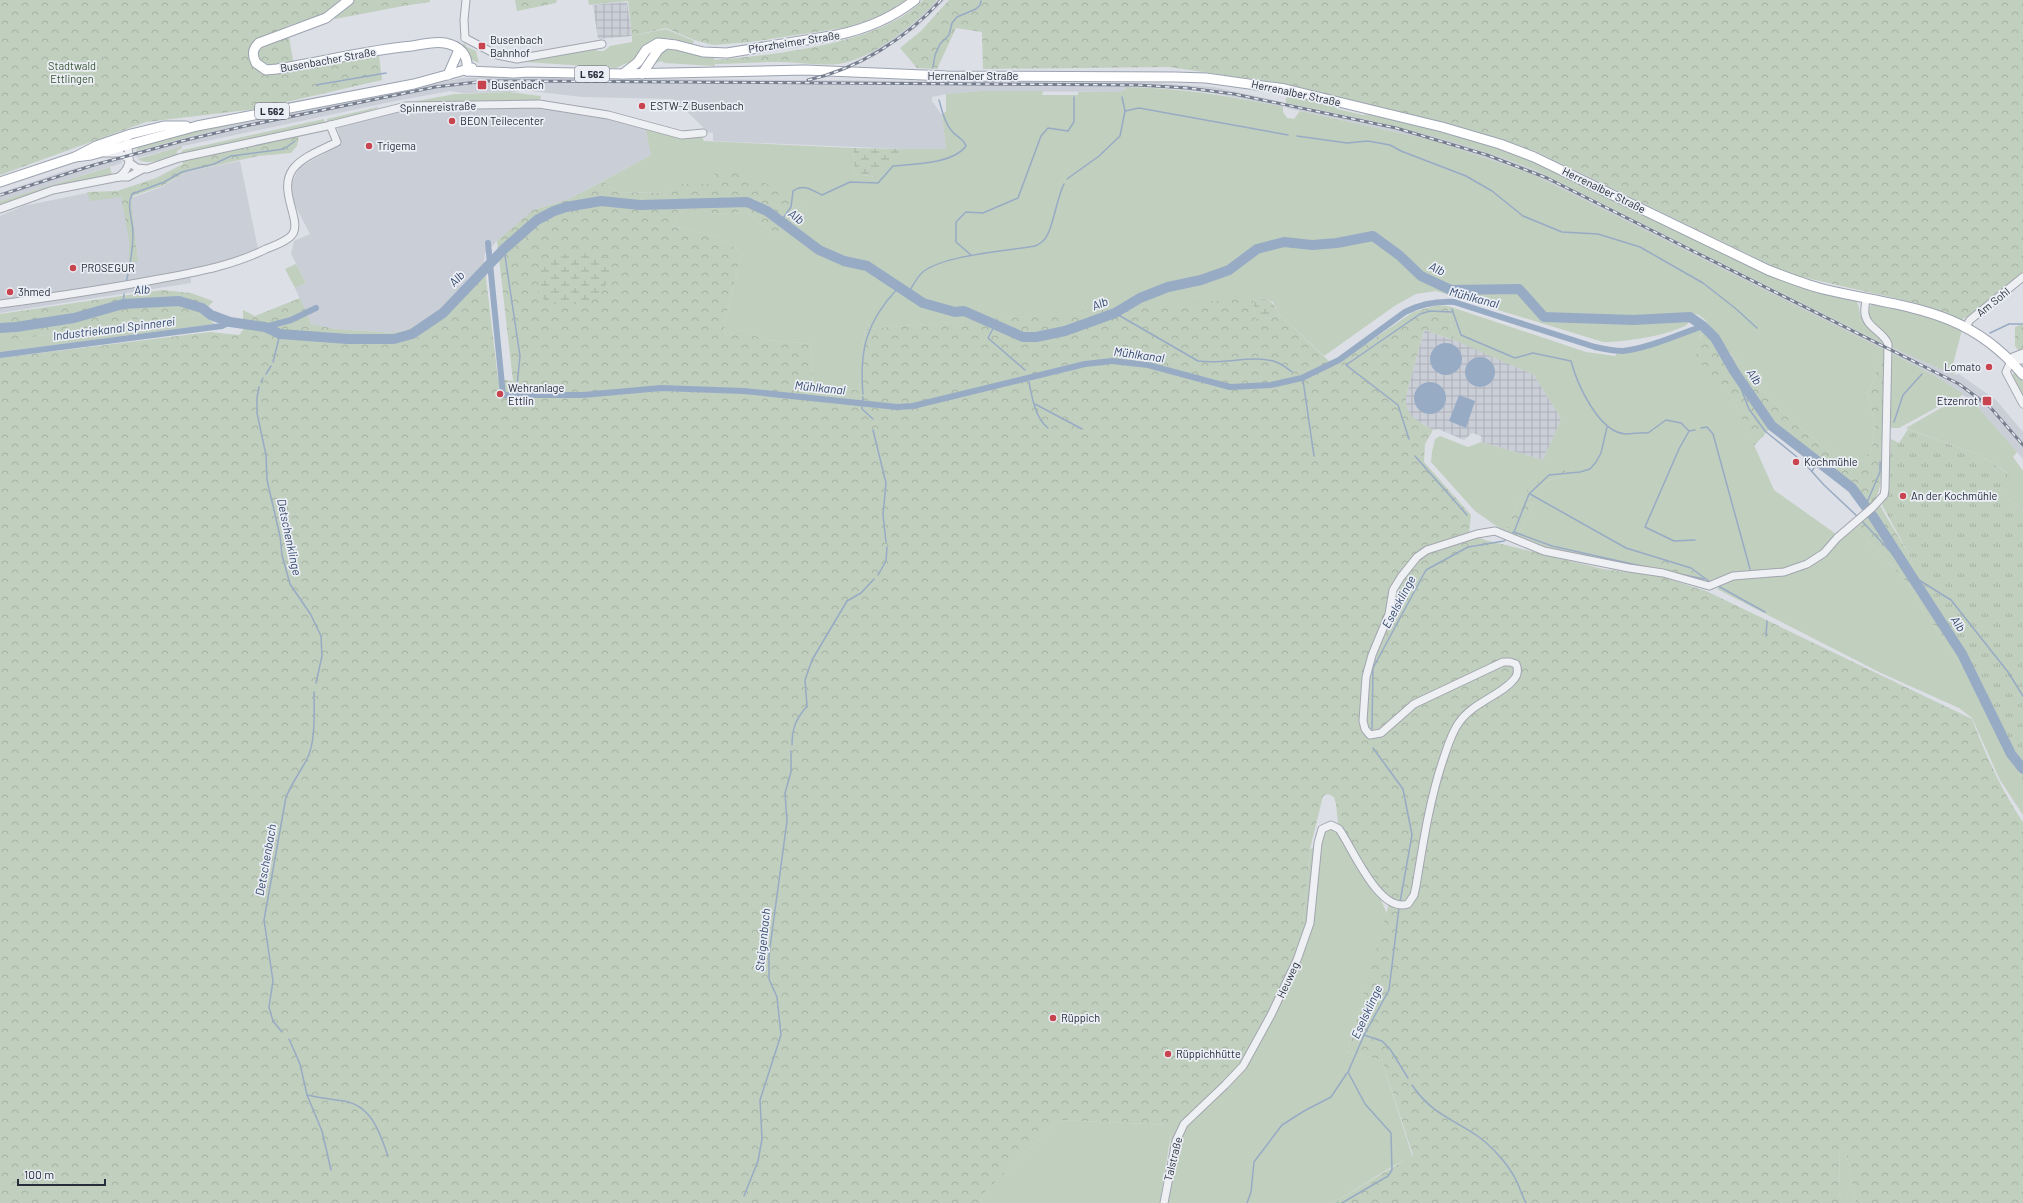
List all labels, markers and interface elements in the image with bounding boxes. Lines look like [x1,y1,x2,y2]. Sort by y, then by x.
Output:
street label: Pforzheimer Straße [747,28,841,55]
place label: Busenbach Bahnhof [490,33,543,59]
marker: Busenbach Bahnhof [477,41,487,51]
street label: Busenbacher Straße [279,45,377,74]
park label: Stadtwald Ettlingen [48,59,96,85]
road number: L 562 [575,66,609,82]
street label: Herrenalber Straße [928,69,1019,82]
street label: Herrenalber Straße [1250,77,1342,108]
place label: Busenbach [491,78,544,91]
marker: Busenbach [476,79,488,91]
street label: Spinnereistraße [400,99,477,114]
place label: ESTW-Z Busenbach [650,99,744,112]
marker: ESTW-Z Busenbach [637,101,647,111]
road number: L 562 [255,103,289,119]
place label: BEON Teilecenter [460,114,544,127]
marker: BEON Teilecenter [447,116,457,126]
place label: Trigema [377,139,416,152]
marker: Trigema [364,141,374,151]
street label: Herrenalber Straße [1560,164,1648,215]
water label: Alb [786,206,807,227]
water label: Alb [1427,258,1448,278]
place label: PROSEGUR [81,261,135,274]
marker: PROSEGUR [68,263,78,273]
water label: Alb [446,268,467,289]
water label: Alb [133,281,150,297]
water label: Mühlkanal [1448,284,1501,310]
street label: Am Sohl [1973,284,2012,319]
place label: 3hmed [18,285,50,298]
marker: 3hmed [5,287,15,297]
water label: Alb [1090,294,1110,312]
water label: Industriekanal Spinnerei [52,314,176,342]
water label: Mühlkanal [1113,344,1166,365]
place label: Lomato [1944,360,1981,373]
marker: Lomato [1984,362,1994,372]
water label: Alb [1745,366,1765,387]
water label: Mühlkanal [794,377,846,397]
place label: Wehranlage Ettlin [508,381,564,407]
marker: Wehranlage Ettlin [495,389,505,399]
place label: Etzenrot [1937,394,1978,407]
marker: Etzenrot [1981,395,1993,407]
place label: Kochmühle [1804,455,1858,468]
marker: Kochmühle [1791,457,1801,467]
place label: An der Kochmühle [1911,489,1998,502]
marker: An der Kochmühle [1898,491,1908,501]
water label: Detschenklinge [275,497,305,576]
water label: Eselsklinge [1378,573,1418,630]
water label: Alb [1949,613,1969,634]
water label: Detschenbach [252,823,278,897]
water label: Steigenbach [752,907,772,972]
street label: Heuweg [1274,960,1302,1000]
water label: Eselsklinge [1348,983,1385,1041]
place label: Rüppich [1061,1011,1100,1024]
marker: Rüppich [1048,1013,1058,1023]
place label: Rüppichhütte [1176,1047,1241,1060]
marker: Rüppichhütte [1163,1049,1173,1059]
street label: Talstraße [1161,1135,1184,1182]
scale bar [18,1161,105,1187]
text: 100 m [24,1167,54,1181]

